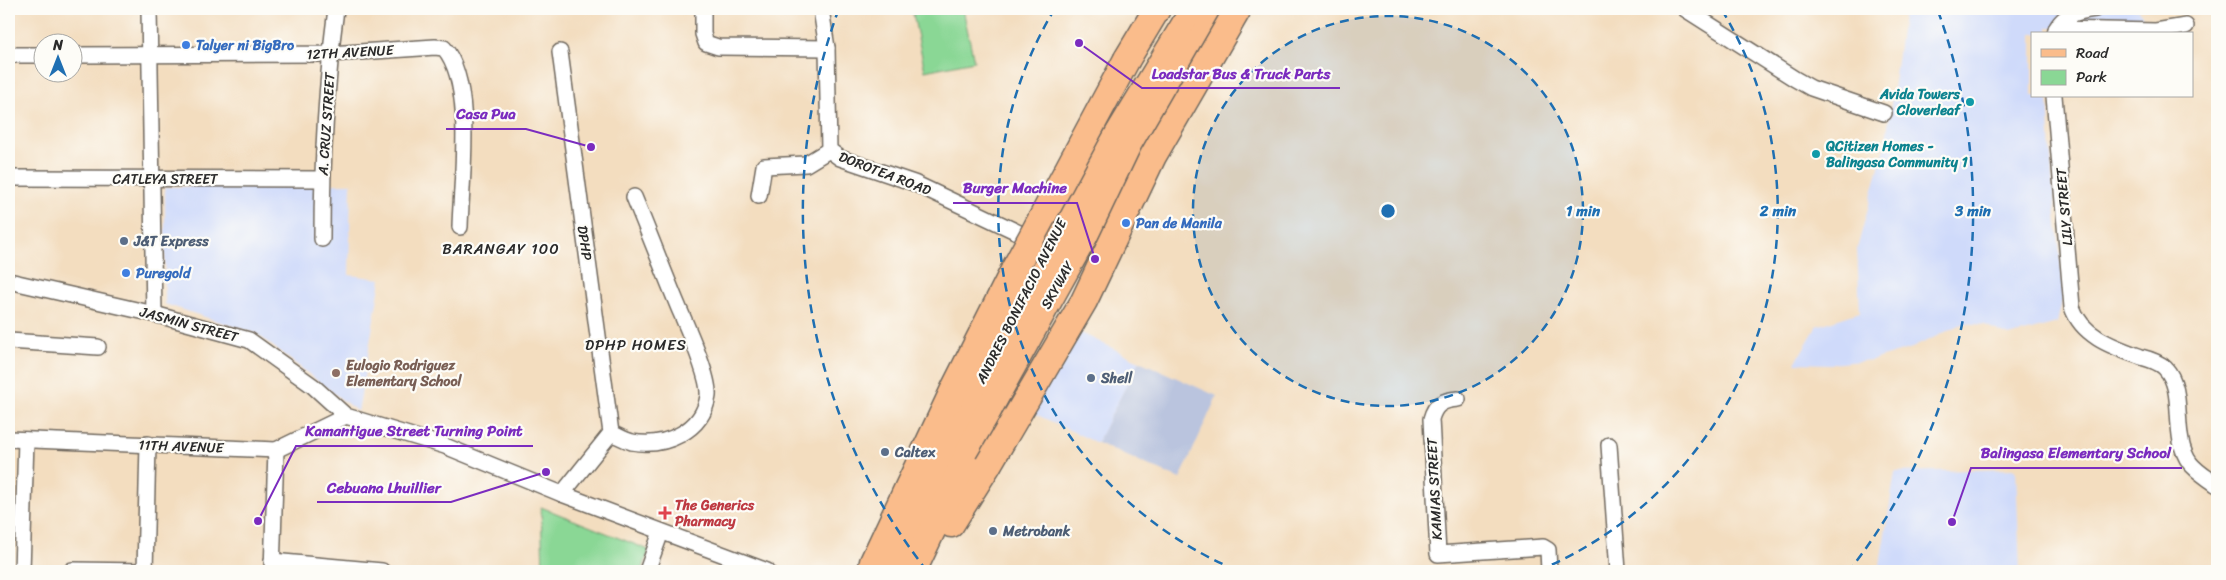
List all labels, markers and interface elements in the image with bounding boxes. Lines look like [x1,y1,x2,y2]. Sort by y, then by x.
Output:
north arrow [32,32,82,82]
legend [2031,32,2194,98]
text: N [52,33,63,58]
place label: Talyer ni BigBro [196,33,295,58]
street label: 12TH AVENUE [306,38,395,67]
marker: Talyer ni BigBro [180,39,192,51]
text: Road [2076,40,2109,66]
callout: Loadstar Bus & Truck Parts [1142,58,1340,88]
text: Loadstar Bus & Truck Parts [1152,61,1331,87]
text: Park [2076,64,2107,90]
street label: A. CRUZ STREET [310,71,343,177]
place label: Avida Towers Cloverleaf [1879,82,1962,123]
marker: Avida Towers Cloverleaf [1964,96,1976,108]
callout: Casa Pua [446,99,526,129]
text: Casa Pua [455,101,516,127]
place label: QCitizen Homes - Balingasa Community 1 [1825,134,1968,175]
street label: DOROTEA ROAD [835,144,935,203]
marker: QCitizen Homes - Balingasa Community 1 [1810,148,1822,160]
street label: LILY STREET [2049,166,2080,247]
street label: CATLEYA STREET [113,167,219,192]
callout: Burger Machine [953,173,1077,203]
text: Burger Machine [963,175,1067,201]
text: 1 min [1566,198,1601,224]
text: 2 min [1759,198,1797,224]
text: 3 min [1954,198,1992,224]
centre of rings [1379,202,1397,220]
place label: Pan de Manila [1136,211,1223,236]
street label: ANDRES BONIFACIO AVENUE [968,213,1075,389]
marker: Pan de Manila [1120,217,1132,229]
street label: DPHP [570,224,599,263]
place label: J&T Express [133,229,209,254]
marker: J&T Express [118,235,130,247]
district label: BARANGAY 100 [442,236,560,262]
street label: SKYWAY [1034,255,1081,314]
place label: Puregold [136,261,192,286]
marker: Puregold [120,267,132,279]
street label: JASMIN STREET [136,299,242,350]
district label: DPHP HOMES [585,332,687,358]
place label: Eulogio Rodriguez Elementary School [346,353,463,394]
place label: Shell [1100,366,1133,391]
marker: Eulogio Rodriguez Elementary School [330,367,342,379]
marker: Shell [1085,372,1097,384]
callout: Kamantigue Street Turning Point [296,416,533,446]
text: Kamantigue Street Turning Point [304,418,523,444]
street label: 11TH AVENUE [138,433,225,461]
street label: KAMIAS STREET [1419,436,1450,541]
callout: Balingasa Elementary School [1971,438,2182,468]
place label: Caltex [894,440,936,465]
text: Balingasa Elementary School [1981,440,2172,466]
marker: Caltex [879,446,891,458]
callout: Cebuana Lhuillier [317,472,451,502]
text: Cebuana Lhuillier [326,475,443,501]
place label: The Generics Pharmacy [675,493,755,534]
marker: The Generics Pharmacy [659,507,671,519]
place label: Metrobank [1002,519,1071,544]
marker: Metrobank [987,525,999,537]

